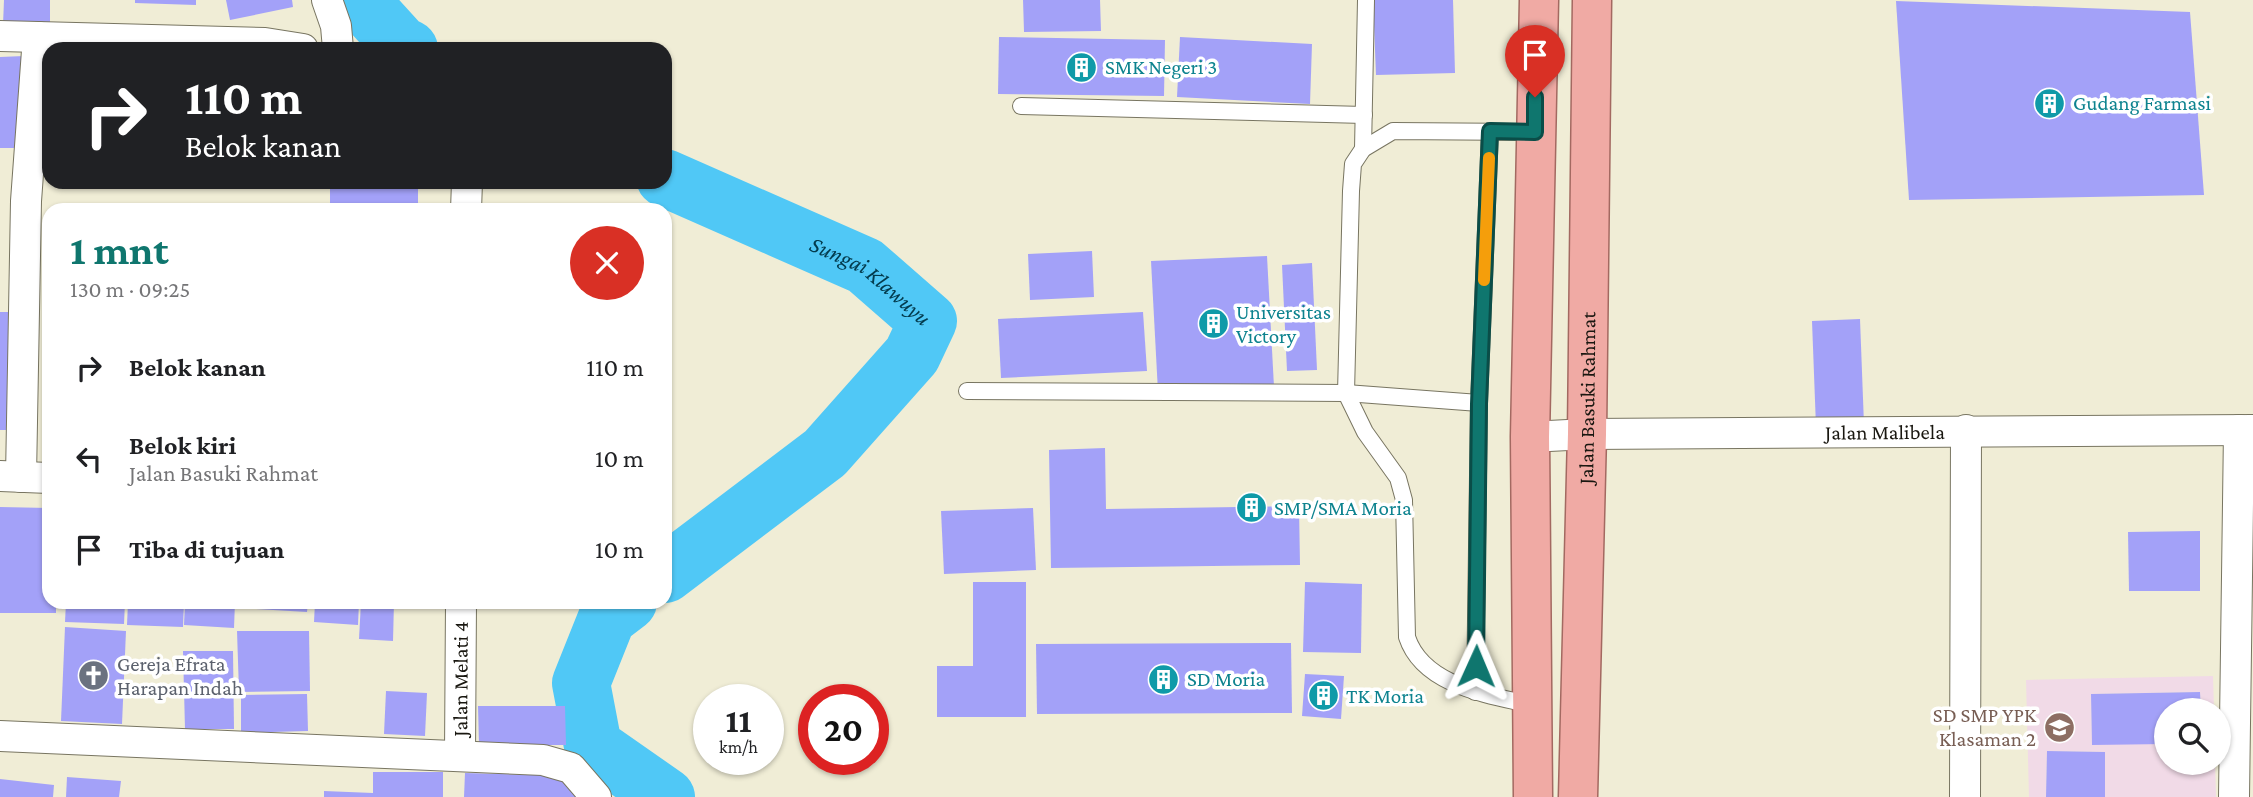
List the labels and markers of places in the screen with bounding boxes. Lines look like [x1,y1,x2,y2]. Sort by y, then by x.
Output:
pin [1505,25,1565,97]
building icon: SMK Negeri 3 [1065,50,1099,84]
place label: SMK Negeri 3 [1105,55,1217,79]
building icon: Gudang Farmasi [2033,86,2067,120]
place label: Gudang Farmasi [2073,91,2211,115]
place label: Universitas Victory [1236,300,1331,348]
building icon: Universitas Victory [1196,307,1230,341]
building icon: SMP/SMA Moria [1234,491,1268,525]
place label: SMP/SMA Moria [1274,496,1412,520]
place label: Gereja Efrata Harapan Indah [117,652,243,700]
church icon: Gereja Efrata Harapan Indah [77,659,111,693]
building icon: SD Moria [1147,662,1181,696]
place label: SD Moria [1187,667,1266,691]
building icon: TK Moria [1306,679,1340,713]
place label: TK Moria [1346,684,1424,708]
place label: SD SMP YPK Klasaman 2 [1933,703,2037,751]
school or university icon: SD SMP YPK Klasaman 2 [2042,710,2076,744]

